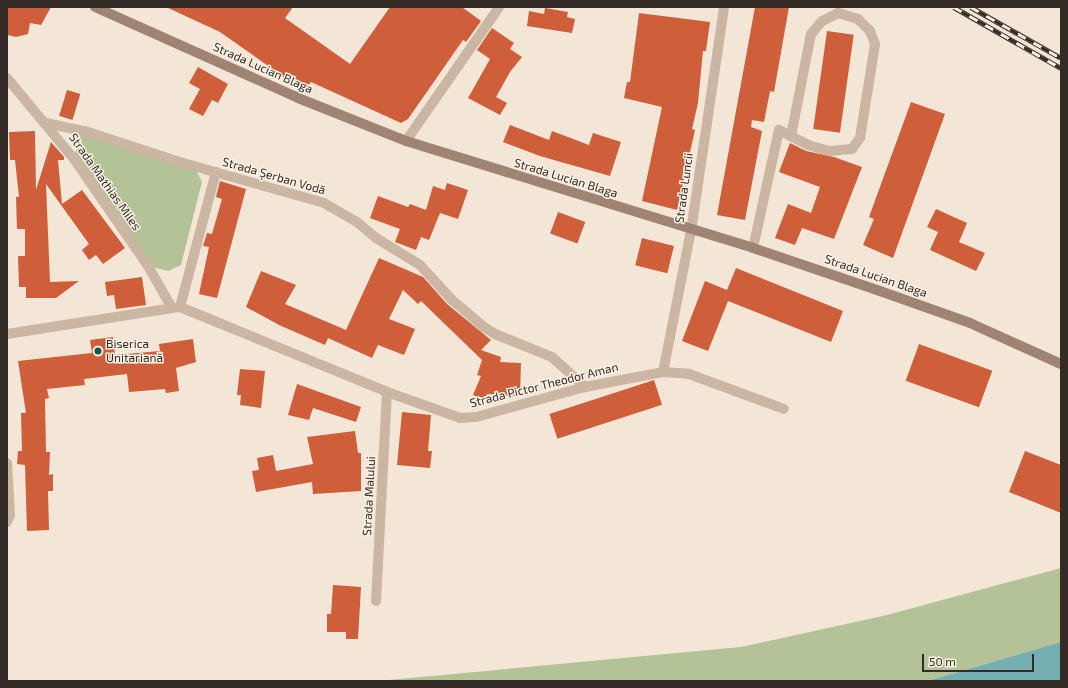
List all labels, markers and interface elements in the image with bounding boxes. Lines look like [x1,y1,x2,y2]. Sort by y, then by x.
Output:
street label: Strada Lucian Blaga [211,40,315,96]
street label: Strada Mathias Miles [66,131,144,233]
street label: Strada Luncii [672,152,696,224]
street label: Strada Șerban Vodă [221,154,327,198]
street label: Strada Lucian Blaga [512,155,620,201]
street label: Strada Lucian Blaga [823,252,929,300]
place label: Biserica Unitariană [106,337,163,365]
marker: Biserica Unitariană [93,346,103,356]
street label: Strada Pictor Theodor Aman [468,359,620,411]
street label: Strada Malului [360,456,378,536]
scale bar [924,646,1036,672]
text: 50 m [929,654,956,668]

